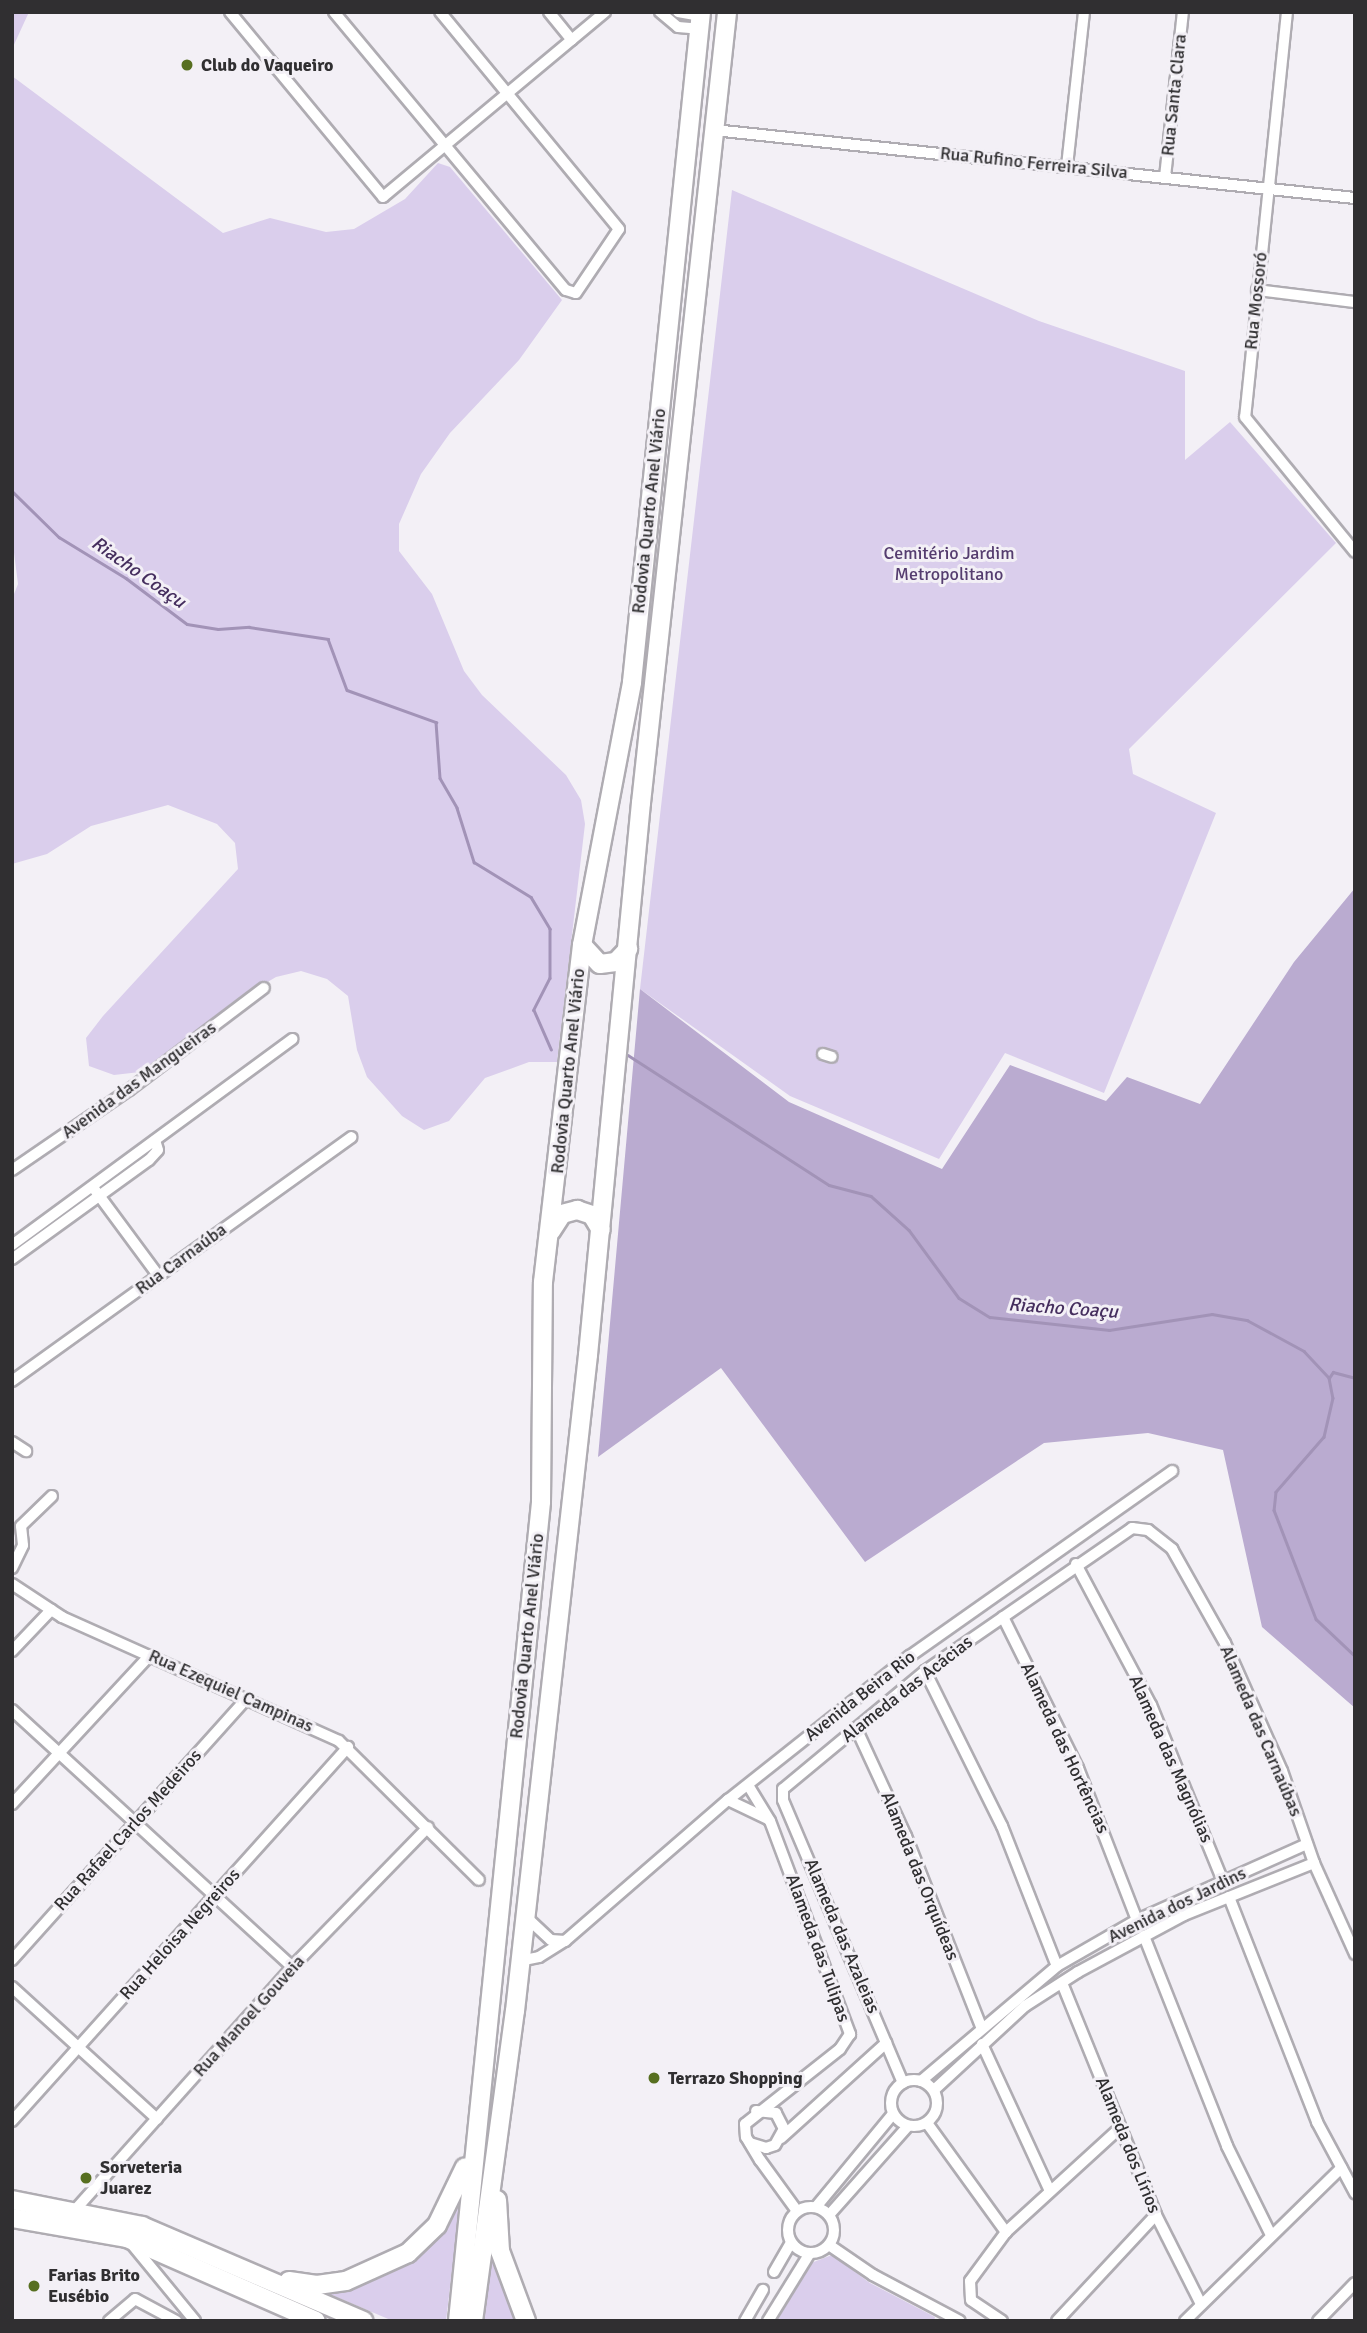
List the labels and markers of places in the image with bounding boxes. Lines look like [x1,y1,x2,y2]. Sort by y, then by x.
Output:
place label: Club do Vaqueiro [201,54,333,76]
marker: Club do Vaqueiro [179,57,195,73]
place label: Terrazo Shopping [668,2067,803,2089]
marker: Terrazo Shopping [646,2070,662,2086]
place label: Sorveteria Juarez [100,2157,182,2200]
marker: Sorveteria Juarez [78,2170,94,2186]
place label: Farias Brito Eusébio [48,2265,140,2308]
marker: Farias Brito Eusébio [26,2278,42,2294]

